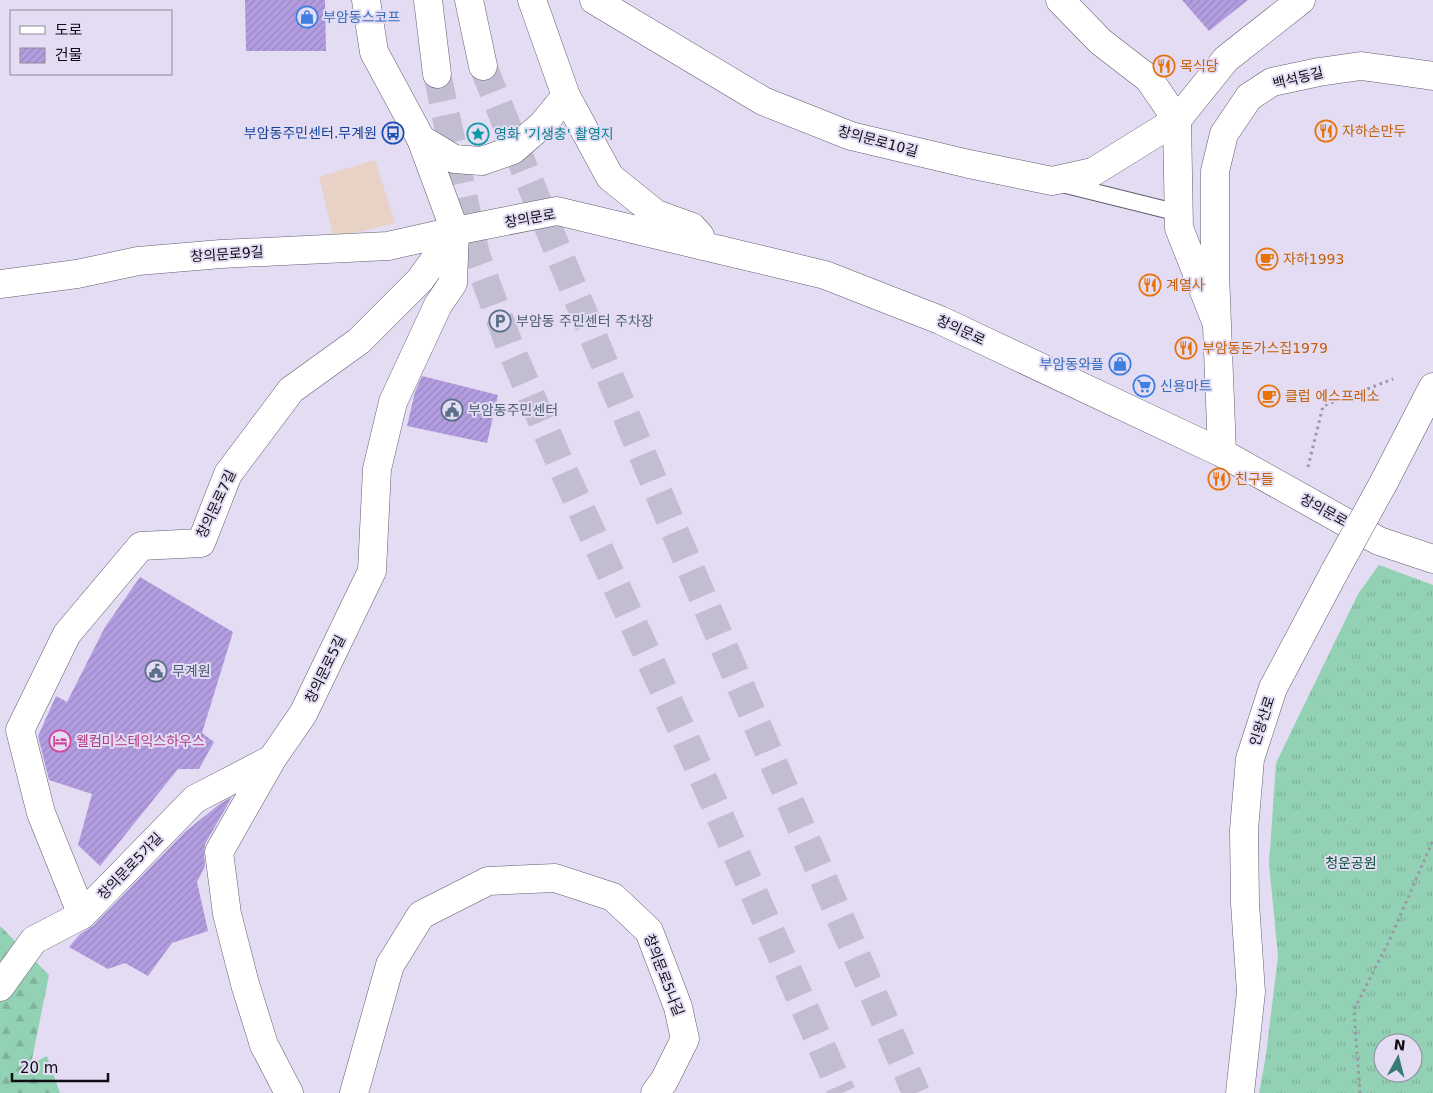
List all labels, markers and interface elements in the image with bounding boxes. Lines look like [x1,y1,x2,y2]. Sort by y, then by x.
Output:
shop icon: 부암동스코프 [295,5,319,29]
place label: 부암동스코프 [323,9,400,25]
legend [10,10,172,75]
text: 도로 [55,21,83,39]
text: 건물 [55,46,83,64]
restaurant icon: 목식당 [1152,54,1176,78]
place label: 목식당 [1180,58,1219,74]
street label: 백석동길 [1271,64,1325,92]
restaurant icon: 자하손만두 [1314,119,1338,143]
bus stop icon: 부암동주민센터.무계원 [381,121,405,145]
place icon: 영화 '기생충' 촬영지 [466,122,490,146]
street label: 창의문로10길 [836,123,920,159]
place label: 자하손만두 [1342,123,1407,139]
place label: 부암동주민센터.무계원 [244,125,377,141]
place label: 영화 '기생충' 촬영지 [494,126,614,142]
street label: 창의문로 [503,206,557,230]
street label: 창의문로9길 [190,243,264,265]
cafe icon: 자하1993 [1255,247,1279,271]
place label: 자하1993 [1283,251,1344,267]
restaurant icon: 계열사 [1138,273,1162,297]
place label: 계열사 [1166,277,1205,293]
parking icon: 부암동 주민센터 주차장 [488,309,512,333]
street label: 창의문로 [934,312,988,348]
place label: 부암동 주민센터 주차장 [516,313,654,329]
restaurant icon: 부암동돈가스집1979 [1174,336,1198,360]
place label: 부암동돈가스집1979 [1202,340,1328,356]
shop icon: 부암동와플 [1108,352,1132,376]
place label: 부암동와플 [1040,356,1104,372]
supermarket icon: 신용마트 [1132,374,1156,398]
place label: 신용마트 [1160,378,1212,394]
cafe icon: 클럽 에스프레소 [1257,384,1281,408]
place label: 클럽 에스프레소 [1285,388,1380,404]
public building icon: 부암동주민센터 [440,398,464,422]
place label: 부암동주민센터 [468,402,558,418]
street label: 창의문로7길 [193,467,239,541]
restaurant icon: 친구들 [1207,467,1231,491]
place label: 친구들 [1235,471,1274,487]
street label: 창의문로 [1298,491,1351,530]
street label: 창의문로5길 [302,633,348,705]
public building icon: 무계원 [144,659,168,683]
place label: 무계원 [172,663,211,679]
street label: 인왕산로 [1246,694,1278,748]
hotel icon: 웰컴미스테익스하우스 [48,729,72,753]
place label: 웰컴미스테익스하우스 [76,733,205,749]
street label: 창의문로5가길 [94,829,166,903]
park label: 청운공원 [1325,855,1377,871]
street label: 창의문로5나길 [641,932,687,1018]
north arrow [1373,1033,1423,1083]
text: N [1393,1036,1406,1054]
scale bar [12,1050,109,1082]
text: 20 m [20,1059,58,1077]

